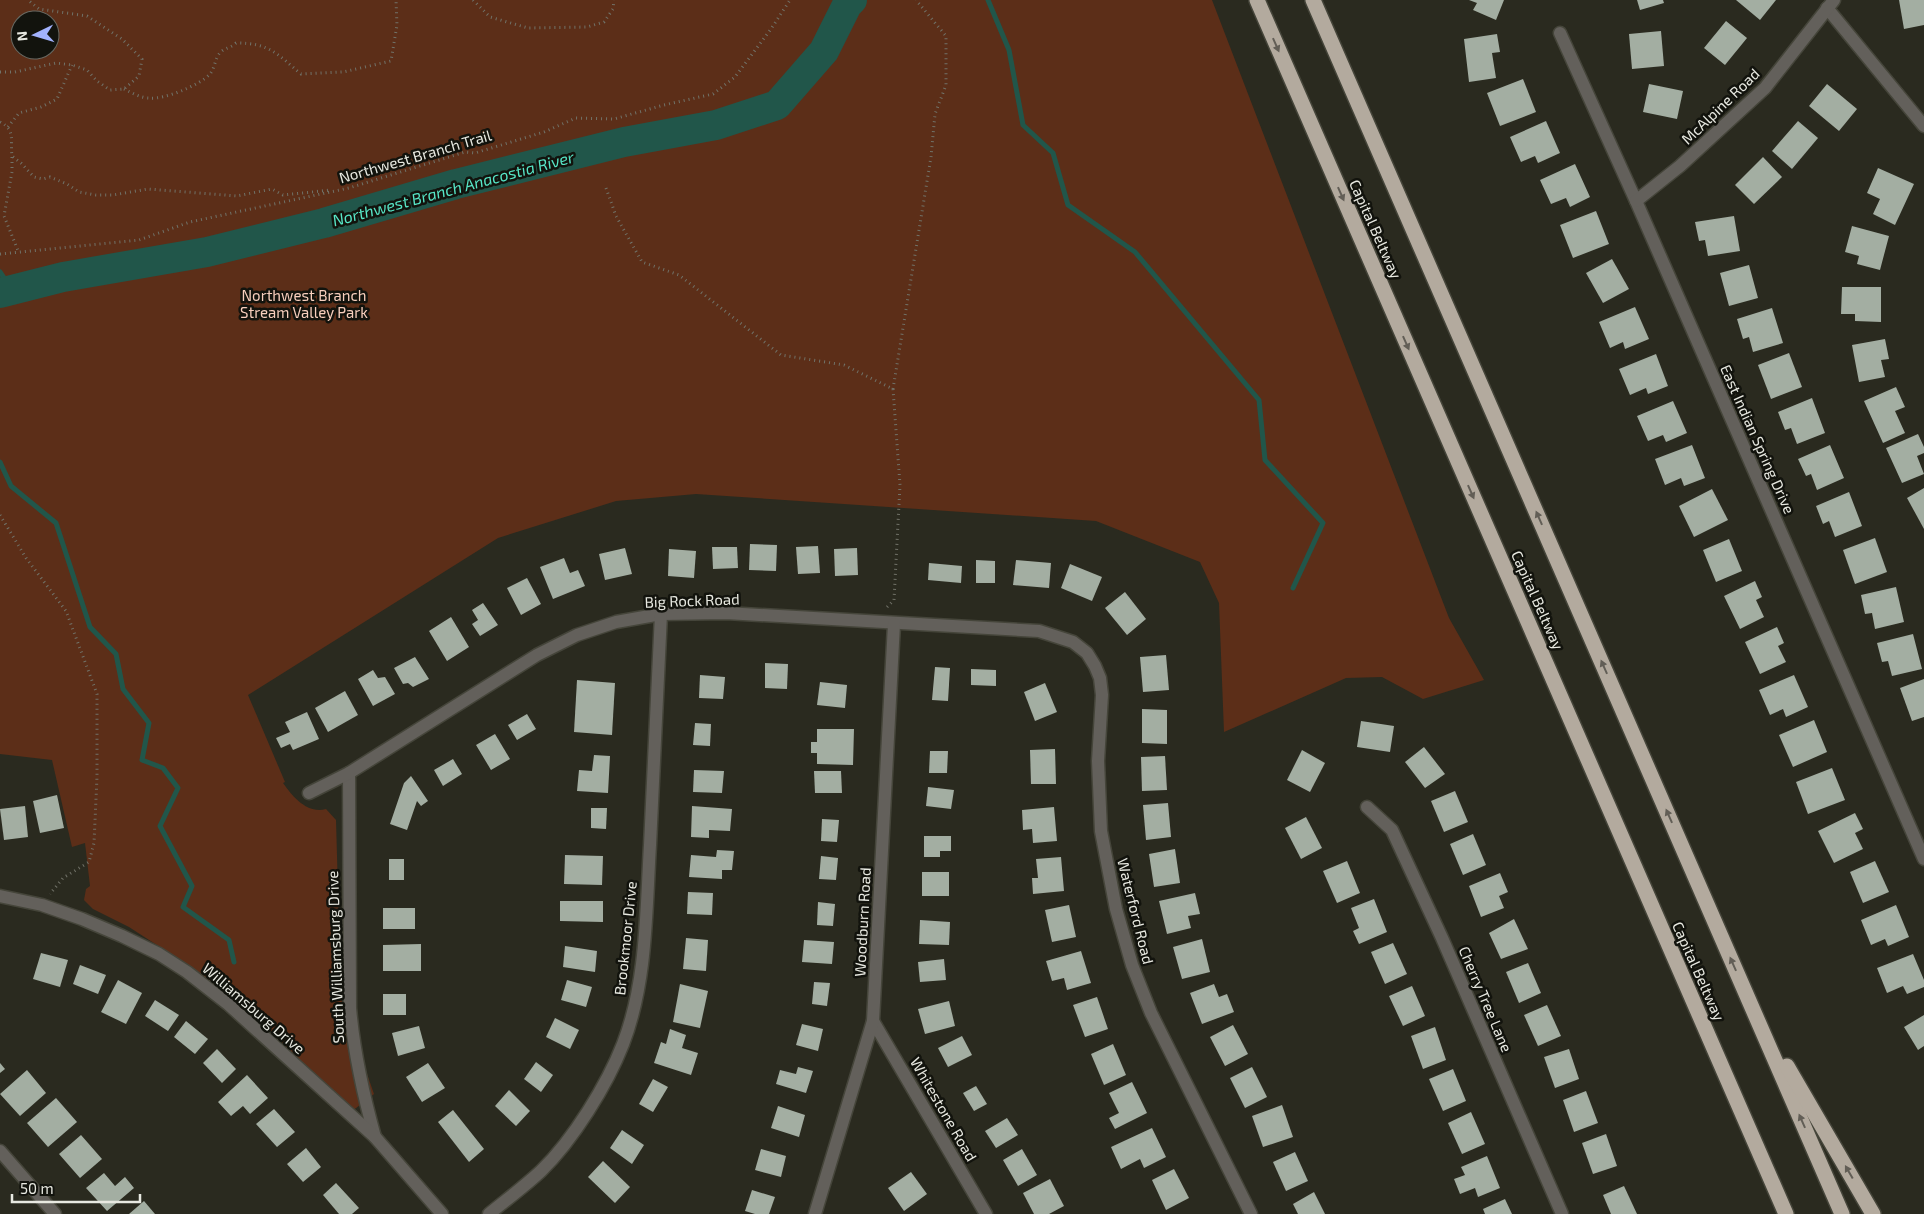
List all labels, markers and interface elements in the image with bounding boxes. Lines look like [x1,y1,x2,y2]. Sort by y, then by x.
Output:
north arrow [10,10,60,60]
text: N [13,30,30,42]
one-way arrow [1273,38,1281,52]
street label: McAlpine Road [1677,64,1763,148]
street label: Northwest Branch Trail [337,125,494,186]
water label: Northwest Branch Anacostia River [330,146,577,229]
street label: Capital Beltway [1346,177,1406,281]
one-way arrow [1338,187,1346,201]
park label: Northwest Branch Stream Valley Park [240,286,368,321]
one-way arrow [1403,336,1411,350]
street label: East Indian Spring Drive [1717,362,1799,516]
one-way arrow [1468,485,1476,499]
one-way arrow [1534,511,1542,525]
street label: Capital Beltway [1508,548,1568,652]
street label: Big Rock Road [644,589,740,611]
one-way arrow [1599,660,1607,674]
one-way arrow [1664,809,1672,823]
street label: Waterford Road [1114,856,1158,966]
street label: Woodburn Road [850,867,874,977]
street label: South Williamsburg Drive [323,870,347,1044]
street label: Brookmoor Drive [610,880,640,996]
street label: Capital Beltway [1669,919,1729,1023]
street label: Cherry Tree Lane [1456,943,1516,1055]
one-way arrow [1729,957,1737,972]
street label: Williamsburg Drive [199,959,309,1057]
street label: Whitestone Road [907,1054,981,1164]
one-way arrow [1797,1114,1805,1128]
one-way arrow [1844,1165,1853,1178]
scale bar [12,1172,140,1204]
text: 50 m [20,1179,54,1197]

